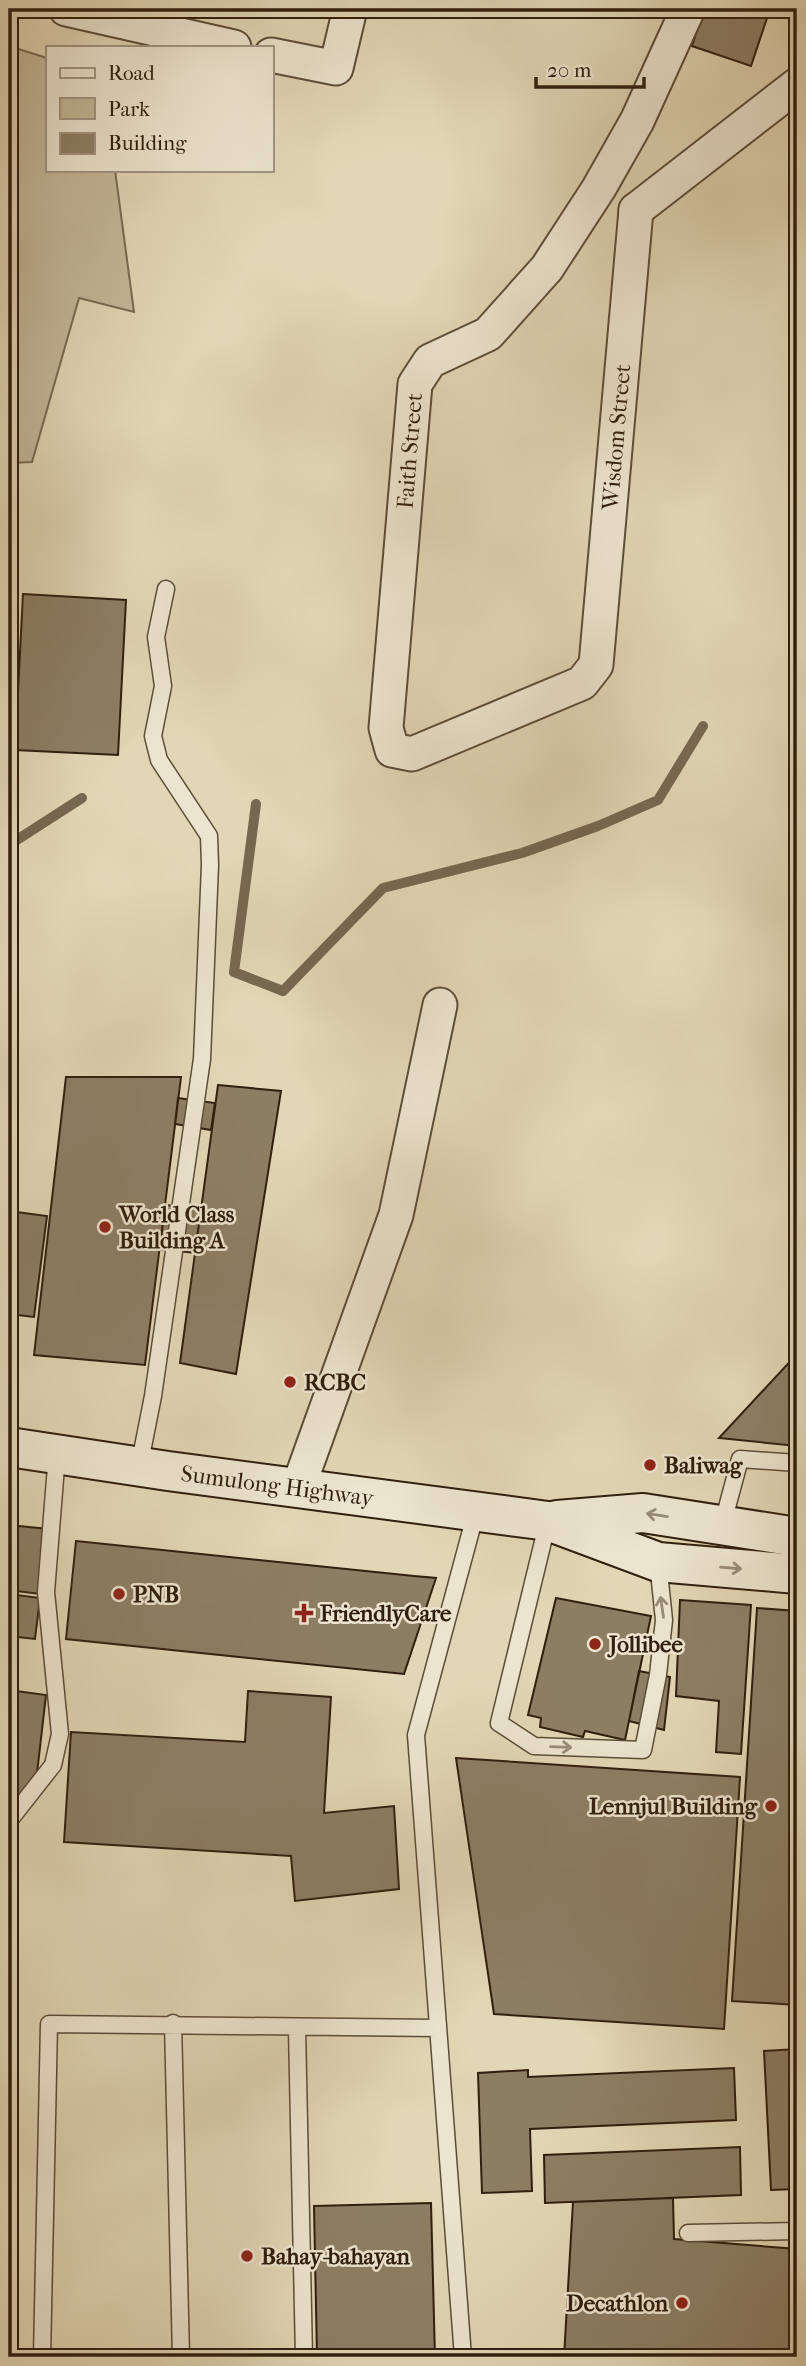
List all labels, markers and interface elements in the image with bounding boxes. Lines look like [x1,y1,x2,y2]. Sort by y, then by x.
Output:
legend [46,46,273,172]
scale bar [536,46,645,90]
text: 20 m [547,58,592,82]
text: Road [108,61,155,85]
text: Park [108,97,150,121]
text: Building [108,131,187,155]
street label: Wisdom Street [597,363,636,512]
street label: Faith Street [392,392,428,510]
place label: World Class Building A [118,1201,235,1254]
marker: World Class Building A [97,1219,113,1235]
place label: RCBC [304,1369,366,1396]
marker: RCBC [282,1374,298,1390]
place label: Baliwag [664,1452,743,1479]
marker: Baliwag [642,1457,658,1473]
street label: Sumulong Highway [179,1460,376,1512]
one-way arrow [646,1508,669,1521]
one-way arrow [720,1562,742,1575]
place label: PNB [133,1581,179,1608]
marker: PNB [111,1586,127,1602]
one-way arrow [655,1596,668,1619]
place label: FriendlyCare [319,1600,452,1627]
marker: FriendlyCare [294,1603,314,1623]
place label: Jollibee [607,1631,683,1658]
marker: Jollibee [587,1636,603,1652]
one-way arrow [549,1740,572,1753]
place label: Lennjul Building [589,1793,758,1820]
marker: Lennjul Building [763,1798,779,1814]
place label: Bahay-bahayan [261,2243,410,2270]
marker: Bahay-bahayan [239,2248,255,2264]
place label: Decathlon [566,2290,669,2317]
marker: Decathlon [674,2295,690,2311]

